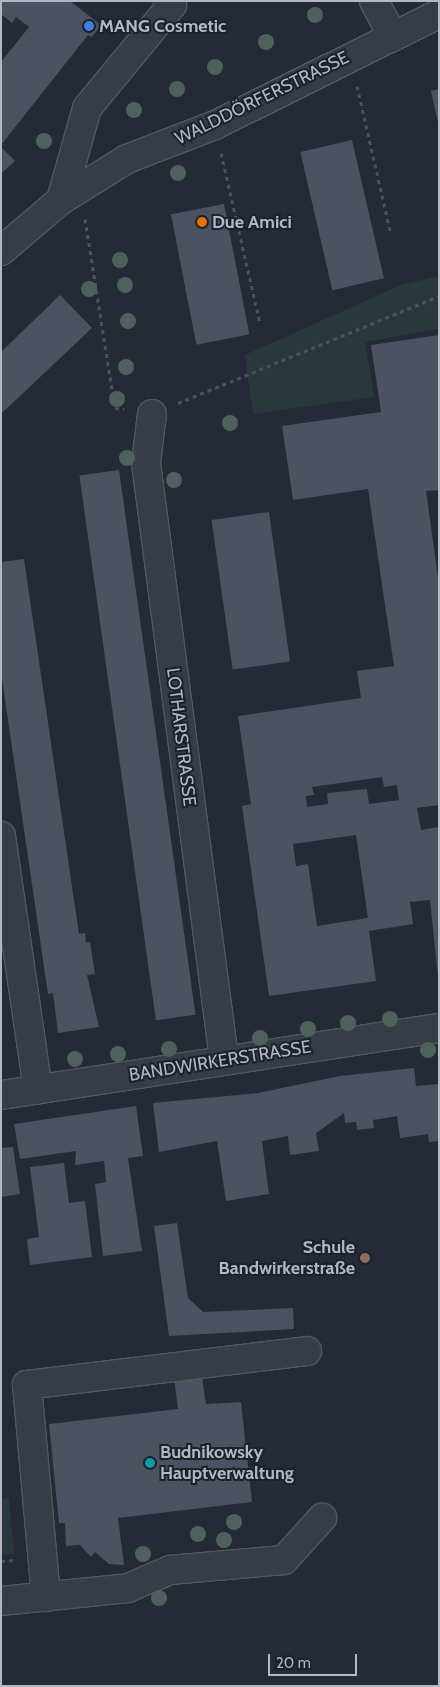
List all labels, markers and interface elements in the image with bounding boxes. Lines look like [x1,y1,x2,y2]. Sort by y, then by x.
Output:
place label: MANG Cosmetic [99,15,226,37]
marker: MANG Cosmetic [83,20,95,32]
street label: WALDDÖRFERSTRASSE [172,47,352,149]
place label: Due Amici [212,211,292,233]
marker: Due Amici [196,216,208,228]
street label: LOTHARSTRASSE [162,667,200,807]
street label: BANDWIRKERSTRASSE [127,1036,313,1086]
place label: Schule Bandwirkerstraße [219,1237,355,1280]
marker: Schule Bandwirkerstraße [359,1252,371,1264]
place label: Budnikowsky Hauptverwaltung [160,1442,294,1485]
marker: Budnikowsky Hauptverwaltung [144,1457,156,1469]
scale bar [270,1644,359,1676]
text: 20 m [276,1654,311,1672]

